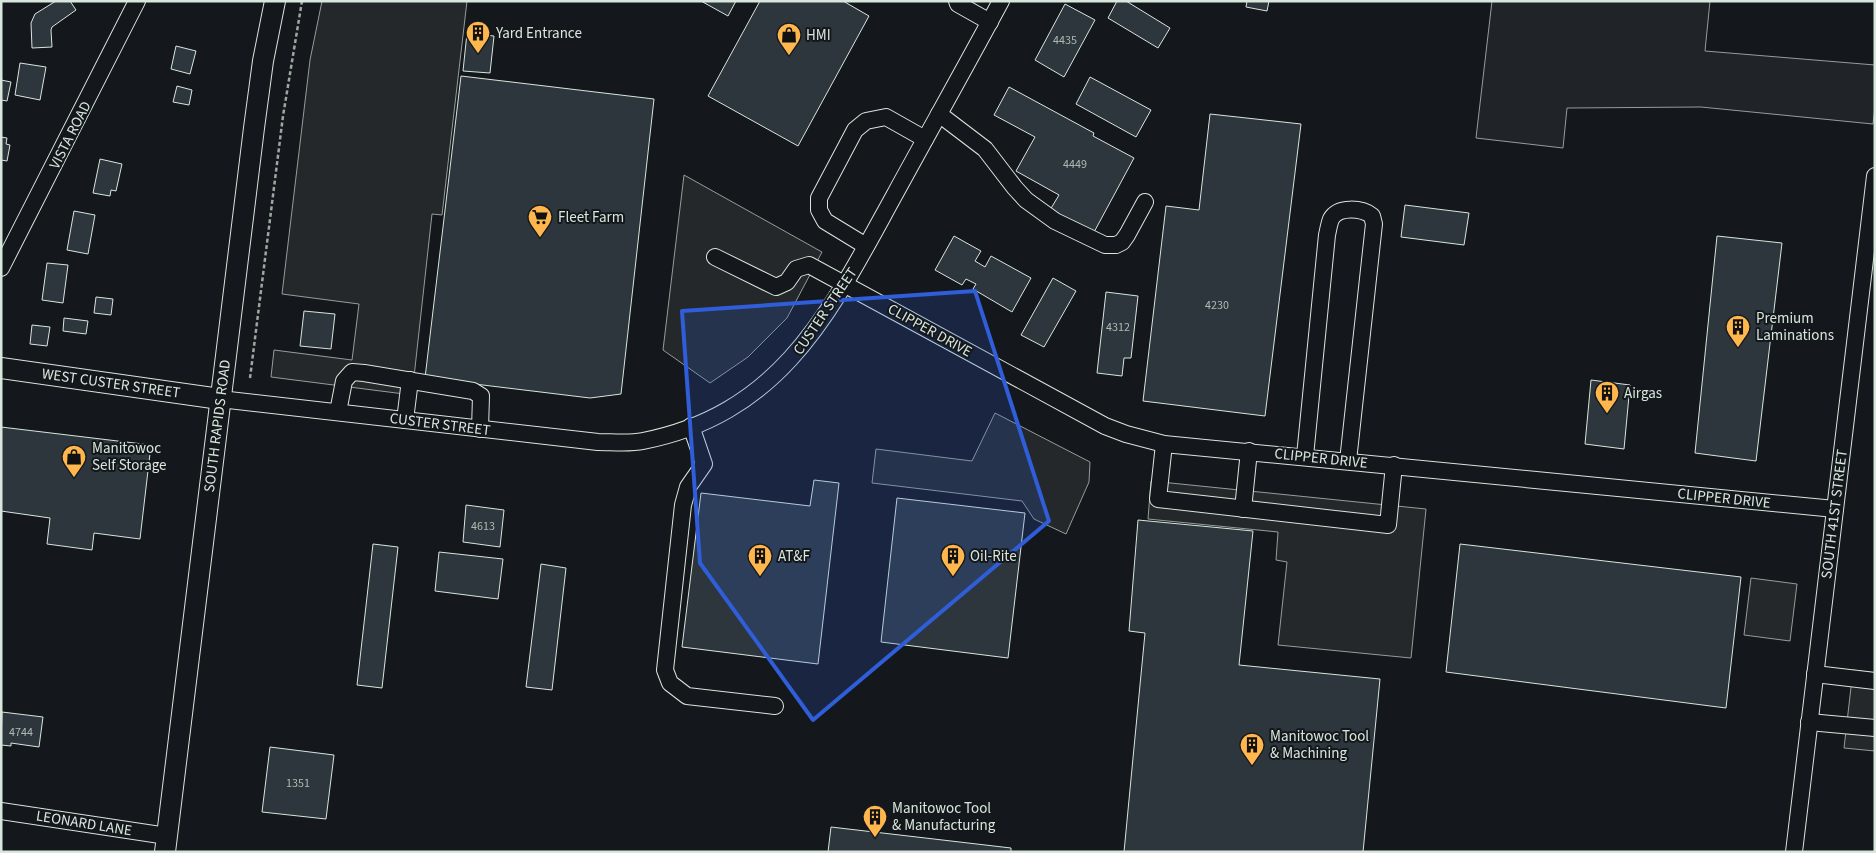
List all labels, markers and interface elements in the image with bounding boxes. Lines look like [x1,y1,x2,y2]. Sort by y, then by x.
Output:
building icon: Yard Entrance [465,20,491,54]
shop icon: HMI [776,22,802,56]
place label: Yard Entrance [495,23,582,44]
place label: HMI [806,25,831,46]
house number: 4435 [1053,32,1077,49]
street label: VISTA ROAD [44,98,97,173]
house number: 4449 [1063,156,1087,173]
supermarket icon: Fleet Farm [527,204,553,238]
place label: Fleet Farm [558,207,624,228]
street label: CUSTER STREET [788,263,862,359]
house number: 4230 [1205,297,1229,314]
street label: CLIPPER DRIVE [884,299,976,362]
place label: Premium Laminations [1756,308,1834,346]
building icon: Premium Laminations [1725,314,1751,348]
house number: 4312 [1106,319,1130,336]
street label: SOUTH RAPIDS ROAD [199,359,236,494]
street label: WEST CUSTER STREET [40,363,182,404]
building icon: Airgas [1594,380,1620,414]
place label: Airgas [1624,383,1662,404]
street label: CUSTER STREET [388,408,491,441]
place label: Manitowoc Self Storage [92,438,167,476]
street label: CLIPPER DRIVE [1273,443,1369,474]
shop icon: Manitowoc Self Storage [61,444,87,478]
street label: SOUTH 41ST STREET [1816,448,1853,580]
street label: CLIPPER DRIVE [1676,483,1772,514]
house number: 4613 [471,518,495,535]
building icon: AT&F [747,543,773,577]
building icon: Oil-Rite [940,543,966,577]
place label: AT&F [778,546,810,567]
place label: Oil-Rite [970,546,1017,567]
house number: 4744 [9,724,33,741]
place label: Manitowoc Tool & Machining [1270,726,1369,764]
building icon: Manitowoc Tool & Machining [1239,732,1265,766]
house number: 1351 [286,775,310,792]
place label: Manitowoc Tool & Manufacturing [892,798,996,836]
building icon: Manitowoc Tool & Manufacturing [862,804,888,838]
street label: LEONARD LANE [34,806,133,841]

